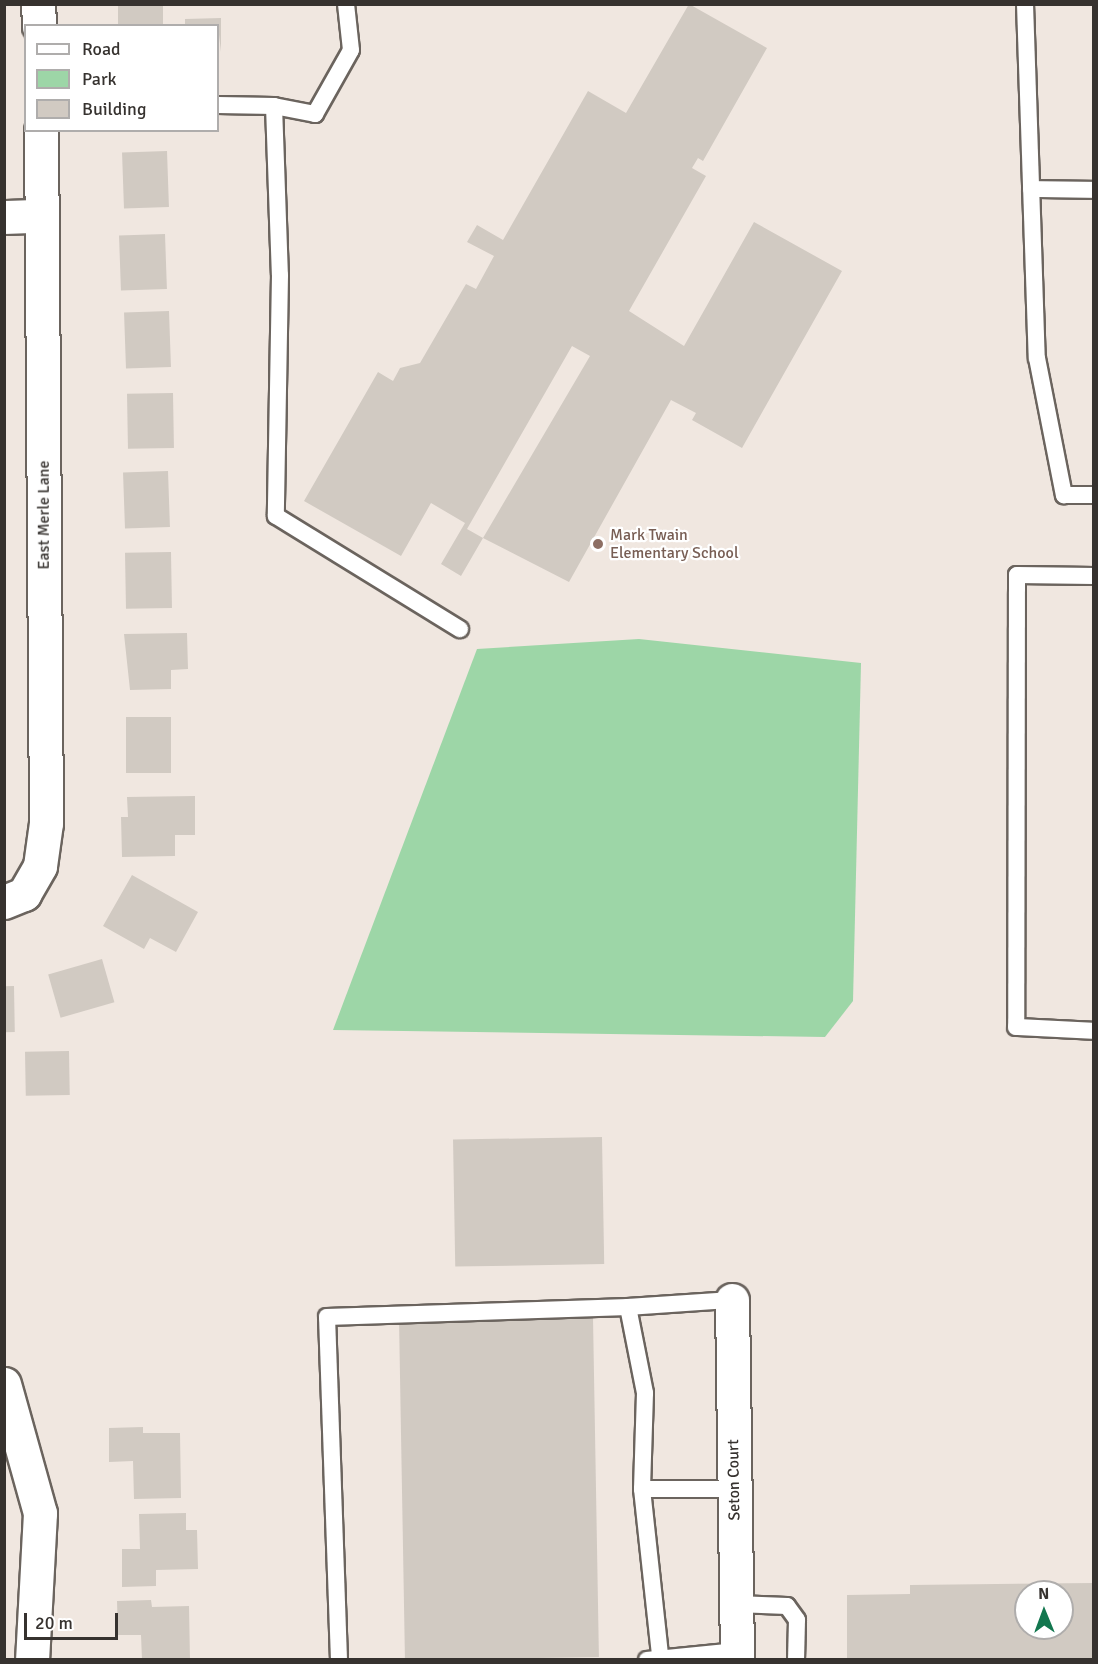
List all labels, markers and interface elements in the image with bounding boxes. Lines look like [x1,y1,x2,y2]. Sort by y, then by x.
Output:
legend [24,24,219,132]
text: Road [82,38,121,60]
text: Park [82,68,117,90]
text: Building [82,98,146,120]
street label: East Merle Lane [34,460,54,570]
place label: Mark Twain Elementary School [610,525,739,563]
marker: Mark Twain Elementary School [591,537,605,551]
street label: Seton Court [724,1439,744,1521]
north arrow [1014,1580,1074,1640]
text: N [1038,1584,1049,1604]
scale bar [27,1601,122,1639]
text: 20 m [35,1612,73,1634]

